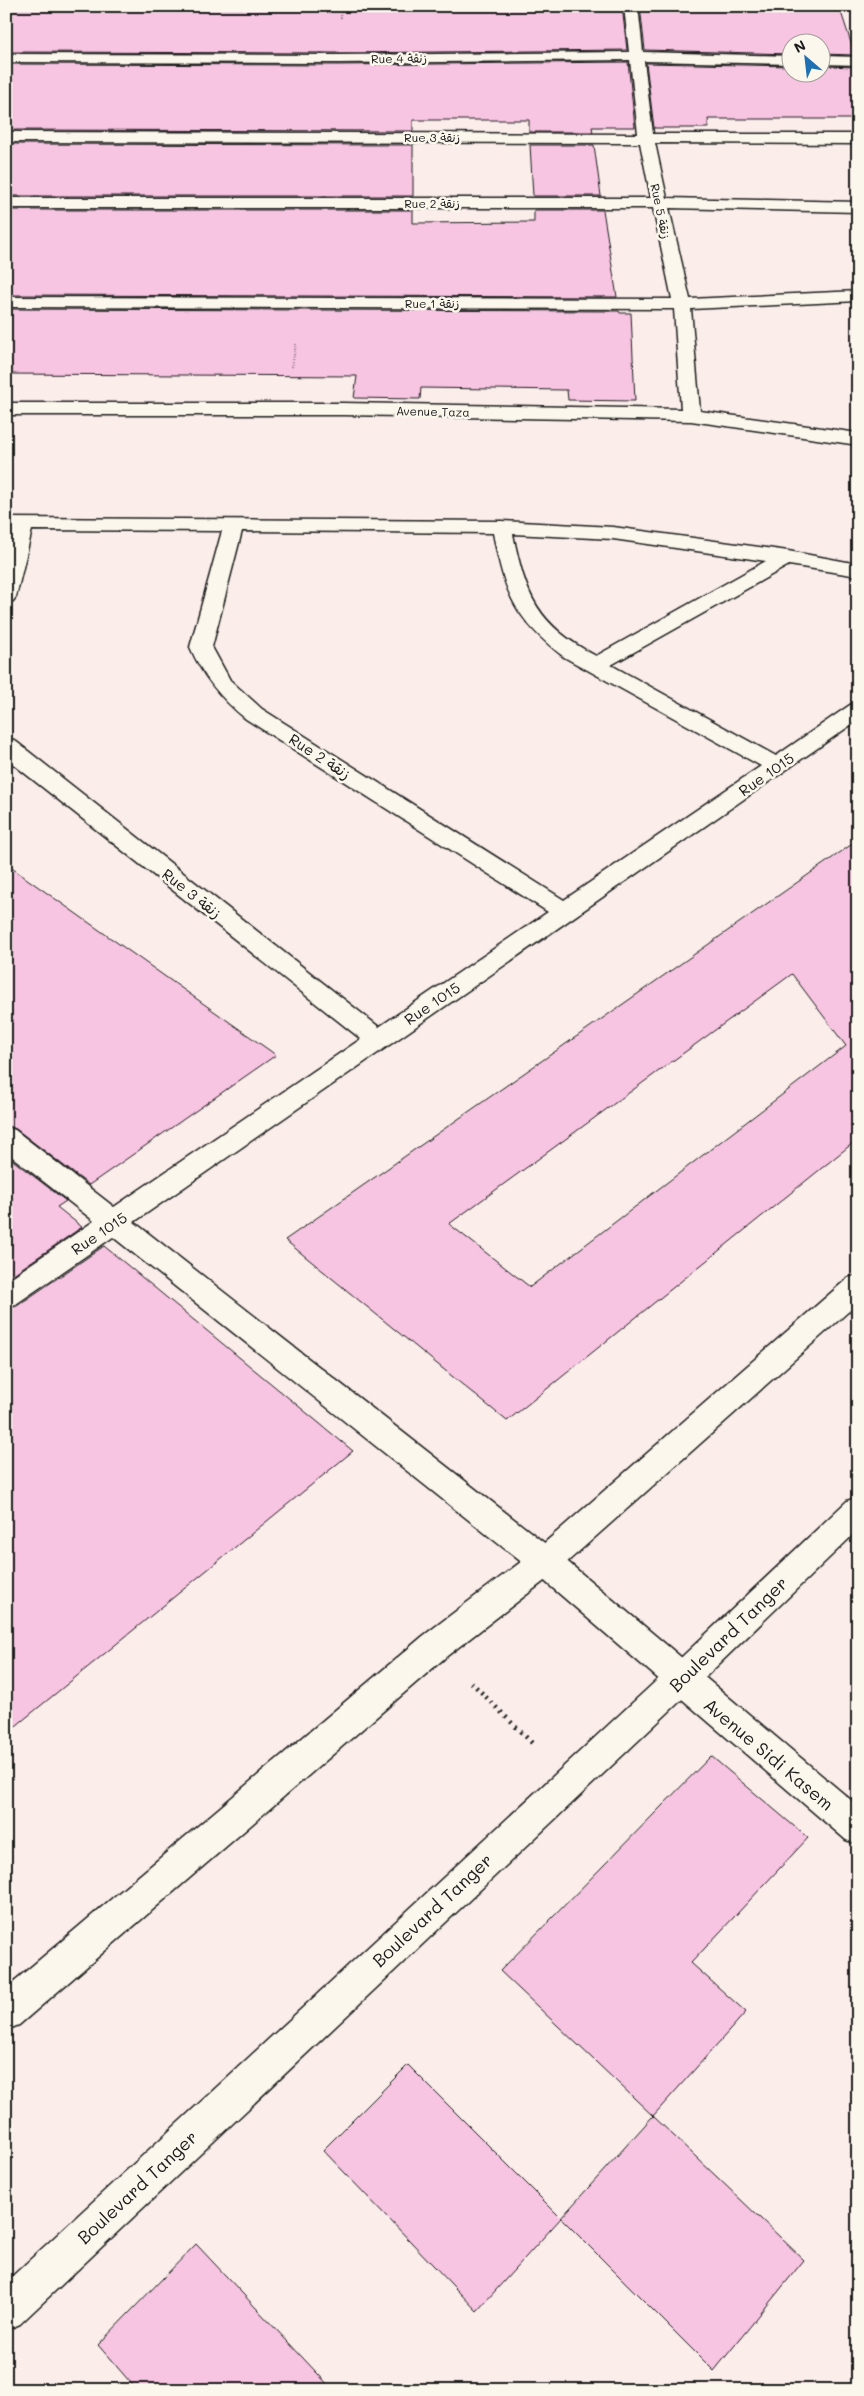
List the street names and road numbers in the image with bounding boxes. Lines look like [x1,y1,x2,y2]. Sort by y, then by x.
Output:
street label: Rue 4 زنقة [371,50,427,66]
street label: Rue 3 زنقة [404,129,460,145]
street label: Rue 5 زنقة [647,182,675,240]
street label: Rue 2 زنقة [404,195,460,211]
street label: Rue 1 زنقة [405,295,459,311]
street label: Avenue Taza [396,402,470,420]
street label: Rue 2 زنقة [285,729,355,783]
street label: Rue 1015 [734,748,798,800]
street label: Rue 3 زنقة [158,864,226,922]
street label: Rue 1015 [400,977,464,1029]
street label: Rue 1015 [67,1207,131,1259]
street label: Boulevard Tanger [664,1571,792,1697]
street label: Avenue Sidi Kasem [699,1693,839,1815]
street label: Boulevard Tanger [367,1848,497,1972]
street label: Boulevard Tanger [72,2125,202,2249]

